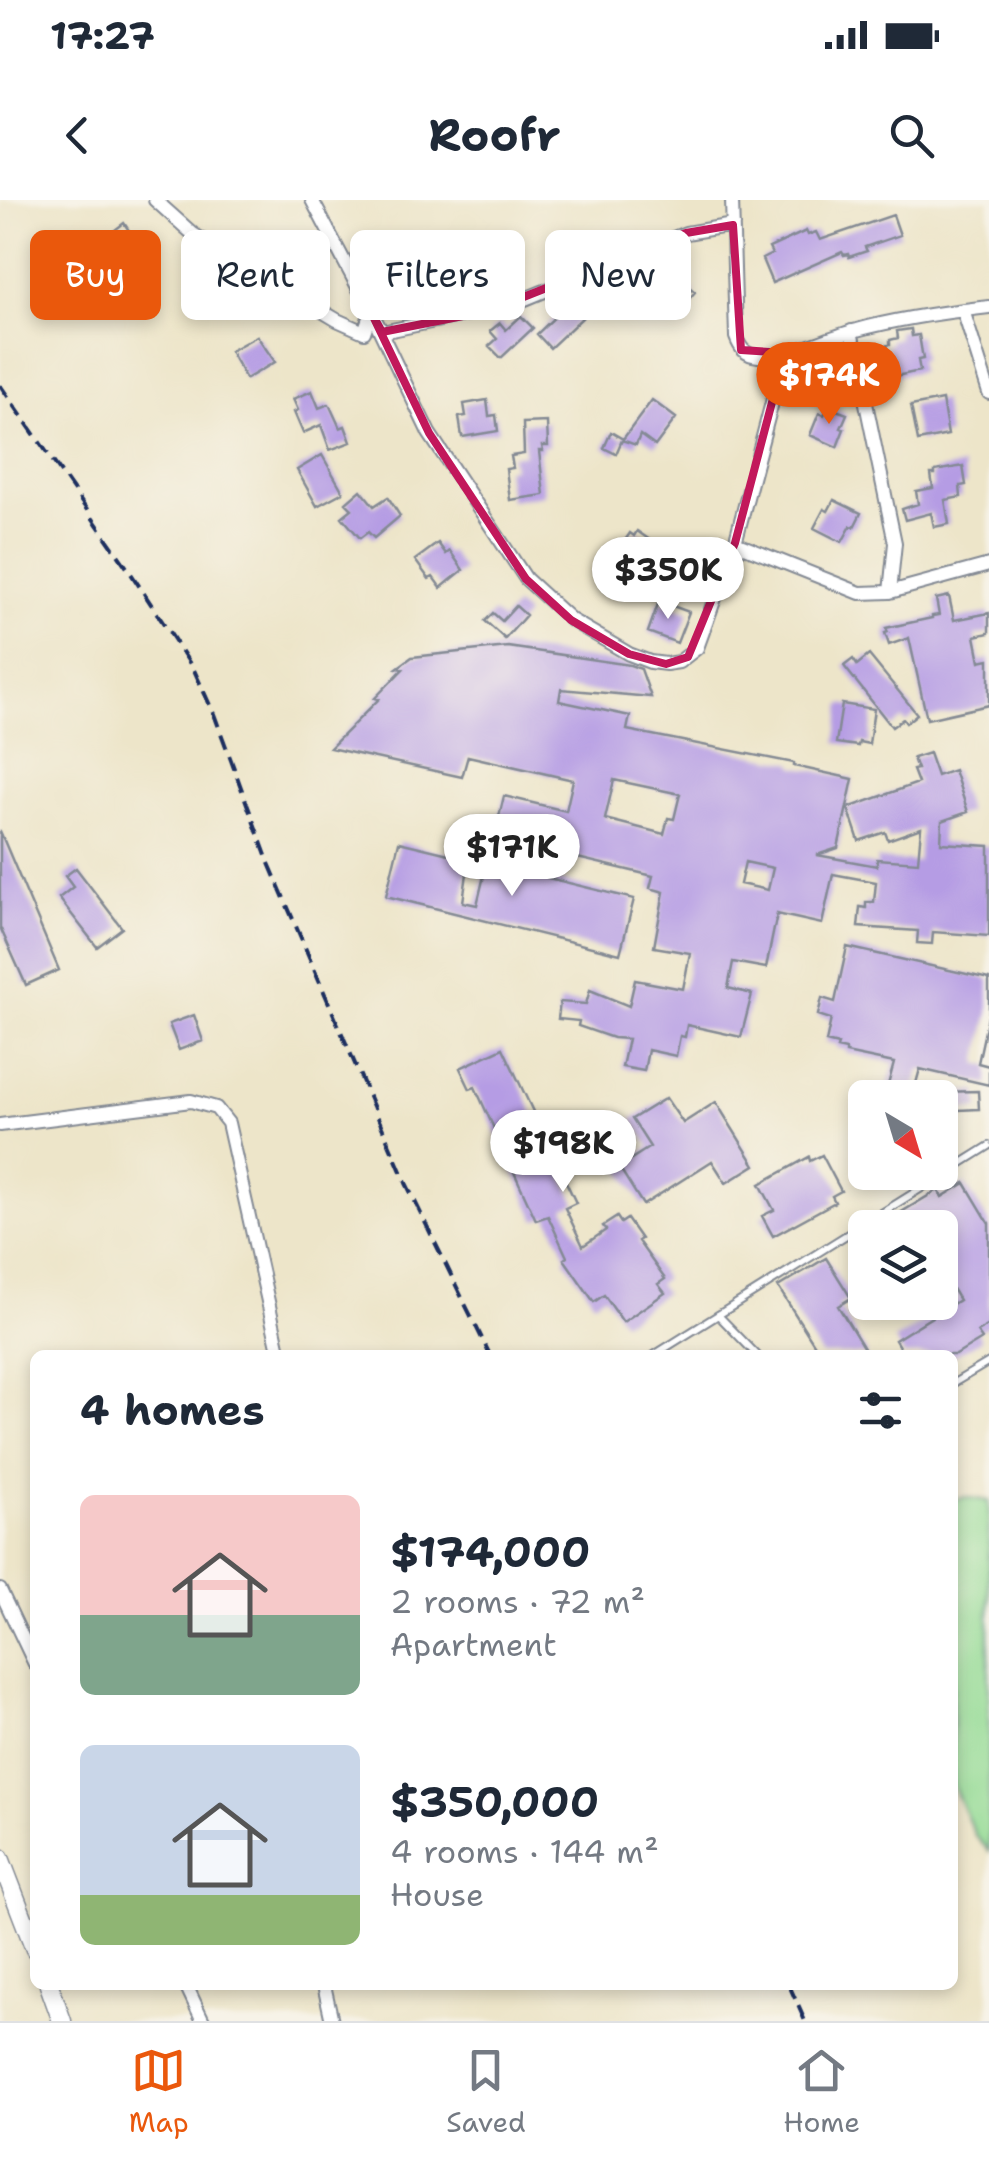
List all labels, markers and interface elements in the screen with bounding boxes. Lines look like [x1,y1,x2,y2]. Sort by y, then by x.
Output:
text: 17:27 [50,10,155,61]
text: Roofr [428,105,561,165]
icon: back [50,108,105,163]
icon: search [884,108,939,163]
chip: Buy [30,230,161,320]
chip: Rent [181,230,330,320]
chip: Filters [350,230,525,320]
chip: New [545,230,691,320]
pin: $174K [759,342,899,427]
text: $174K [778,353,880,396]
pin: $350K [598,537,738,622]
text: $350K [614,548,722,591]
pin: $171K [442,814,582,899]
text: $171K [466,825,558,868]
north arrow [848,1080,958,1190]
map controls [848,1080,958,1320]
pin: $198K [493,1110,633,1195]
text: $198K [512,1121,614,1164]
button: layers [848,1210,958,1320]
text: 4 homes [80,1382,265,1438]
icon: filters [853,1383,908,1438]
text: $174,000 [390,1524,591,1580]
icon: home [160,1535,280,1655]
text: 2 rooms · 72 m² [390,1580,645,1623]
text: Apartment [390,1623,557,1666]
text: $350,000 [390,1774,599,1830]
icon: home [160,1785,280,1905]
text: 4 rooms · 144 m² [390,1830,659,1873]
text: House [390,1873,484,1916]
tab: Map [129,2043,189,2141]
tab: Saved [446,2043,526,2141]
tab: Home [783,2043,860,2141]

